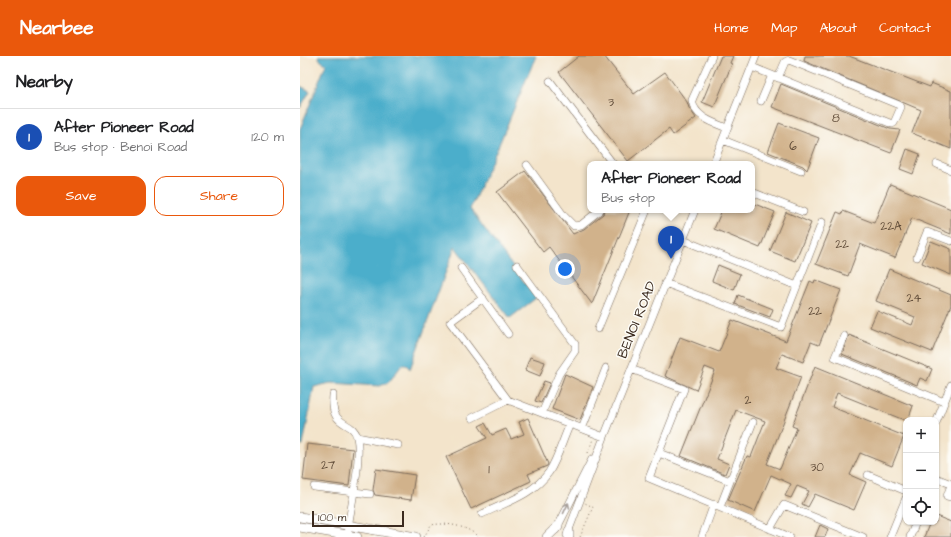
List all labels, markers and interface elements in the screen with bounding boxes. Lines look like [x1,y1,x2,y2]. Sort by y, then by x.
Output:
text: Nearbee [20,15,94,42]
text: Home [714,18,749,38]
text: Map [771,18,797,38]
text: About [819,18,857,38]
text: Contact [879,18,931,38]
text: Nearby [16,70,73,94]
house number: 3 [608,94,614,111]
house number: 8 [832,110,840,127]
text: After Pioneer Road [54,117,194,138]
text: 1 [28,128,30,146]
text: 120 m [251,128,284,146]
text: Bus stop · Benoi Road [54,138,187,156]
house number: 6 [789,138,797,155]
popup [587,161,755,213]
text: After Pioneer Road [601,168,741,189]
button: Save [16,176,146,216]
button: Share [154,176,284,216]
text: Bus stop [601,189,655,207]
house number: 22A [880,218,902,235]
pin: 1 [658,226,684,259]
house number: 22 [835,236,849,253]
your location [555,259,575,279]
street label: BENOI ROAD [612,278,662,362]
house number: 24 [906,290,922,307]
house number: 22 [808,303,822,320]
house number: 2 [745,392,752,409]
map controls [903,417,939,525]
button: + [903,417,939,453]
button: − [903,453,939,489]
house number: 27 [321,457,336,474]
house number: 30 [810,459,824,476]
house number: 1 [488,461,490,478]
button: locate [903,489,939,525]
one-way arrow [563,503,571,515]
scale bar [312,509,404,528]
text: 100 m [318,510,346,525]

